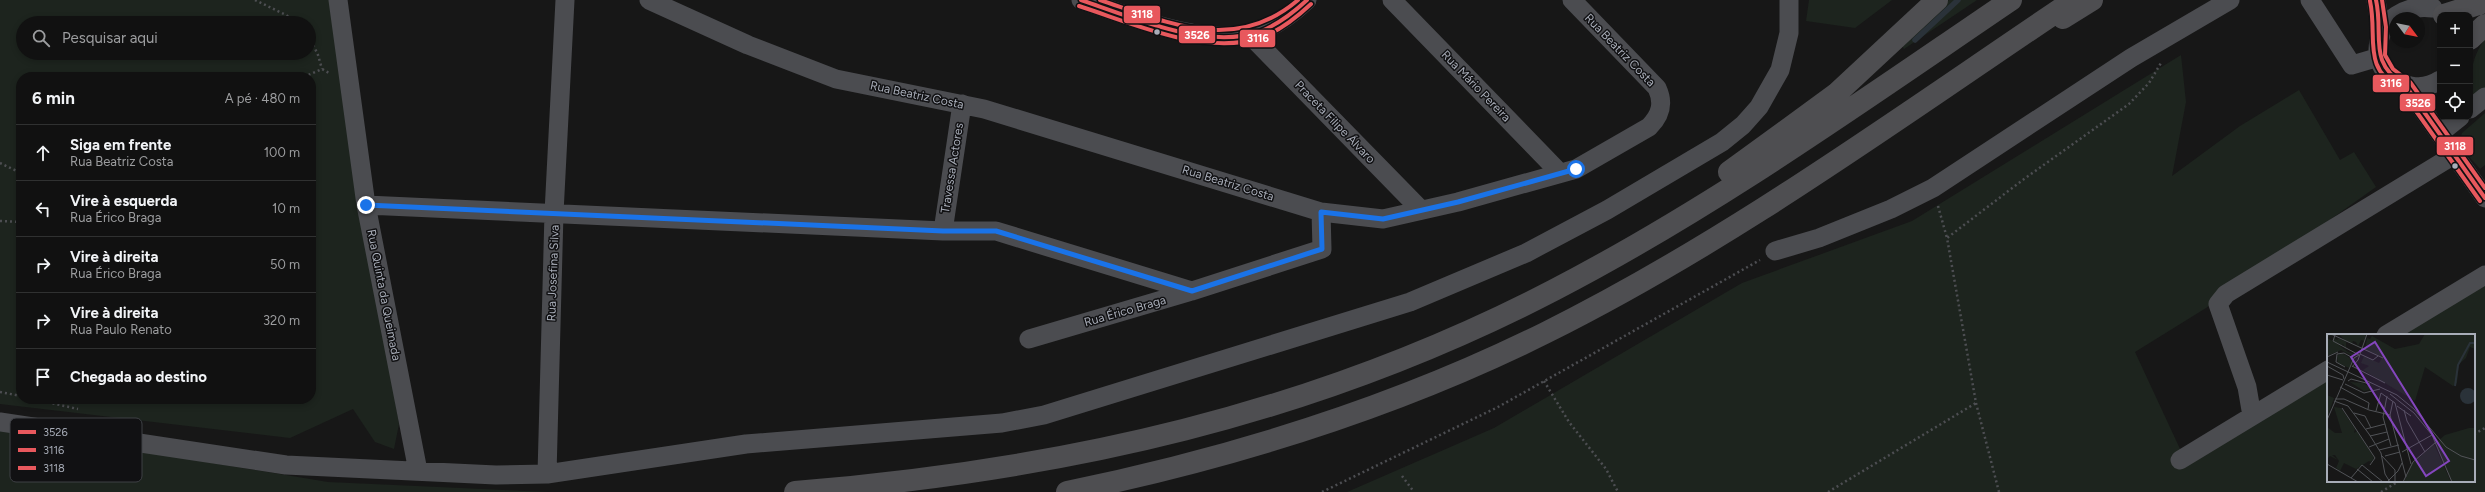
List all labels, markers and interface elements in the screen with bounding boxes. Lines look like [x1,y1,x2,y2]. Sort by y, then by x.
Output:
line badge: 3118 [1123,5,1161,24]
text: 3118 [1131,8,1153,21]
street label: Rua Beatriz Costa [1582,11,1658,89]
north arrow [2389,12,2425,48]
map controls [2437,12,2473,120]
button: + [2437,12,2473,48]
search box [16,16,316,60]
line badge: 3526 [1178,25,1216,44]
icon: search [30,27,52,49]
unlabelled marker [1152,27,1162,37]
text: Pesquisar aqui [62,29,158,47]
text: 3526 [1184,29,1210,42]
line badge: 3116 [1239,29,1276,48]
text: 3116 [1247,32,1270,45]
street label: Rua Mário Pereira [1439,48,1513,124]
button: − [2437,48,2473,84]
line badge: 3116 [2372,74,2410,93]
text: 3116 [2380,77,2403,90]
street label: Rua Beatriz Costa [869,78,965,112]
street label: Praceta Filipe Álvaro [1292,78,1378,166]
button: locate [2437,84,2473,120]
text: 6 min [32,88,75,108]
text: A pé · 480 m [225,91,300,106]
line badge: 3526 [2399,93,2436,112]
text: 3526 [2405,97,2431,110]
street label: Travessa Actores [938,121,966,214]
text: Siga em frente [70,136,171,154]
line badge: 3118 [2436,136,2474,156]
text: 3118 [2444,140,2466,153]
icon: ahead [32,142,54,164]
text: 100 m [264,145,300,160]
text: Rua Beatriz Costa [70,154,173,169]
route start [1567,160,1585,178]
unlabelled marker [2450,161,2460,171]
street label: Rua Beatriz Costa [1180,162,1276,204]
text: Vire à esquerda [70,192,177,210]
route end [357,196,375,214]
icon: left [32,198,54,220]
text: 10 m [272,201,300,216]
text: Rua Érico Braga [70,210,161,225]
street label: Rua Josefina Silva [544,224,562,322]
street label: Rua Quinta da Queimada [364,228,404,362]
text: Vire à direita [70,248,159,266]
icon: right [32,254,54,276]
text: 50 m [270,257,300,272]
text: Rua Érico Braga [70,266,161,281]
street label: Rua Érico Braga [1083,293,1167,329]
text: Vire à direita [70,304,159,322]
icon: right [32,310,54,332]
text: 320 m [263,313,300,328]
text: Rua Paulo Renato [70,322,172,337]
inset map [2327,334,2475,482]
icon: arrive [32,366,54,388]
text: Chegada ao destino [70,368,207,386]
legend [10,418,142,482]
text: 3526 [43,426,68,439]
text: 3116 [43,444,64,457]
text: 3118 [43,462,65,475]

